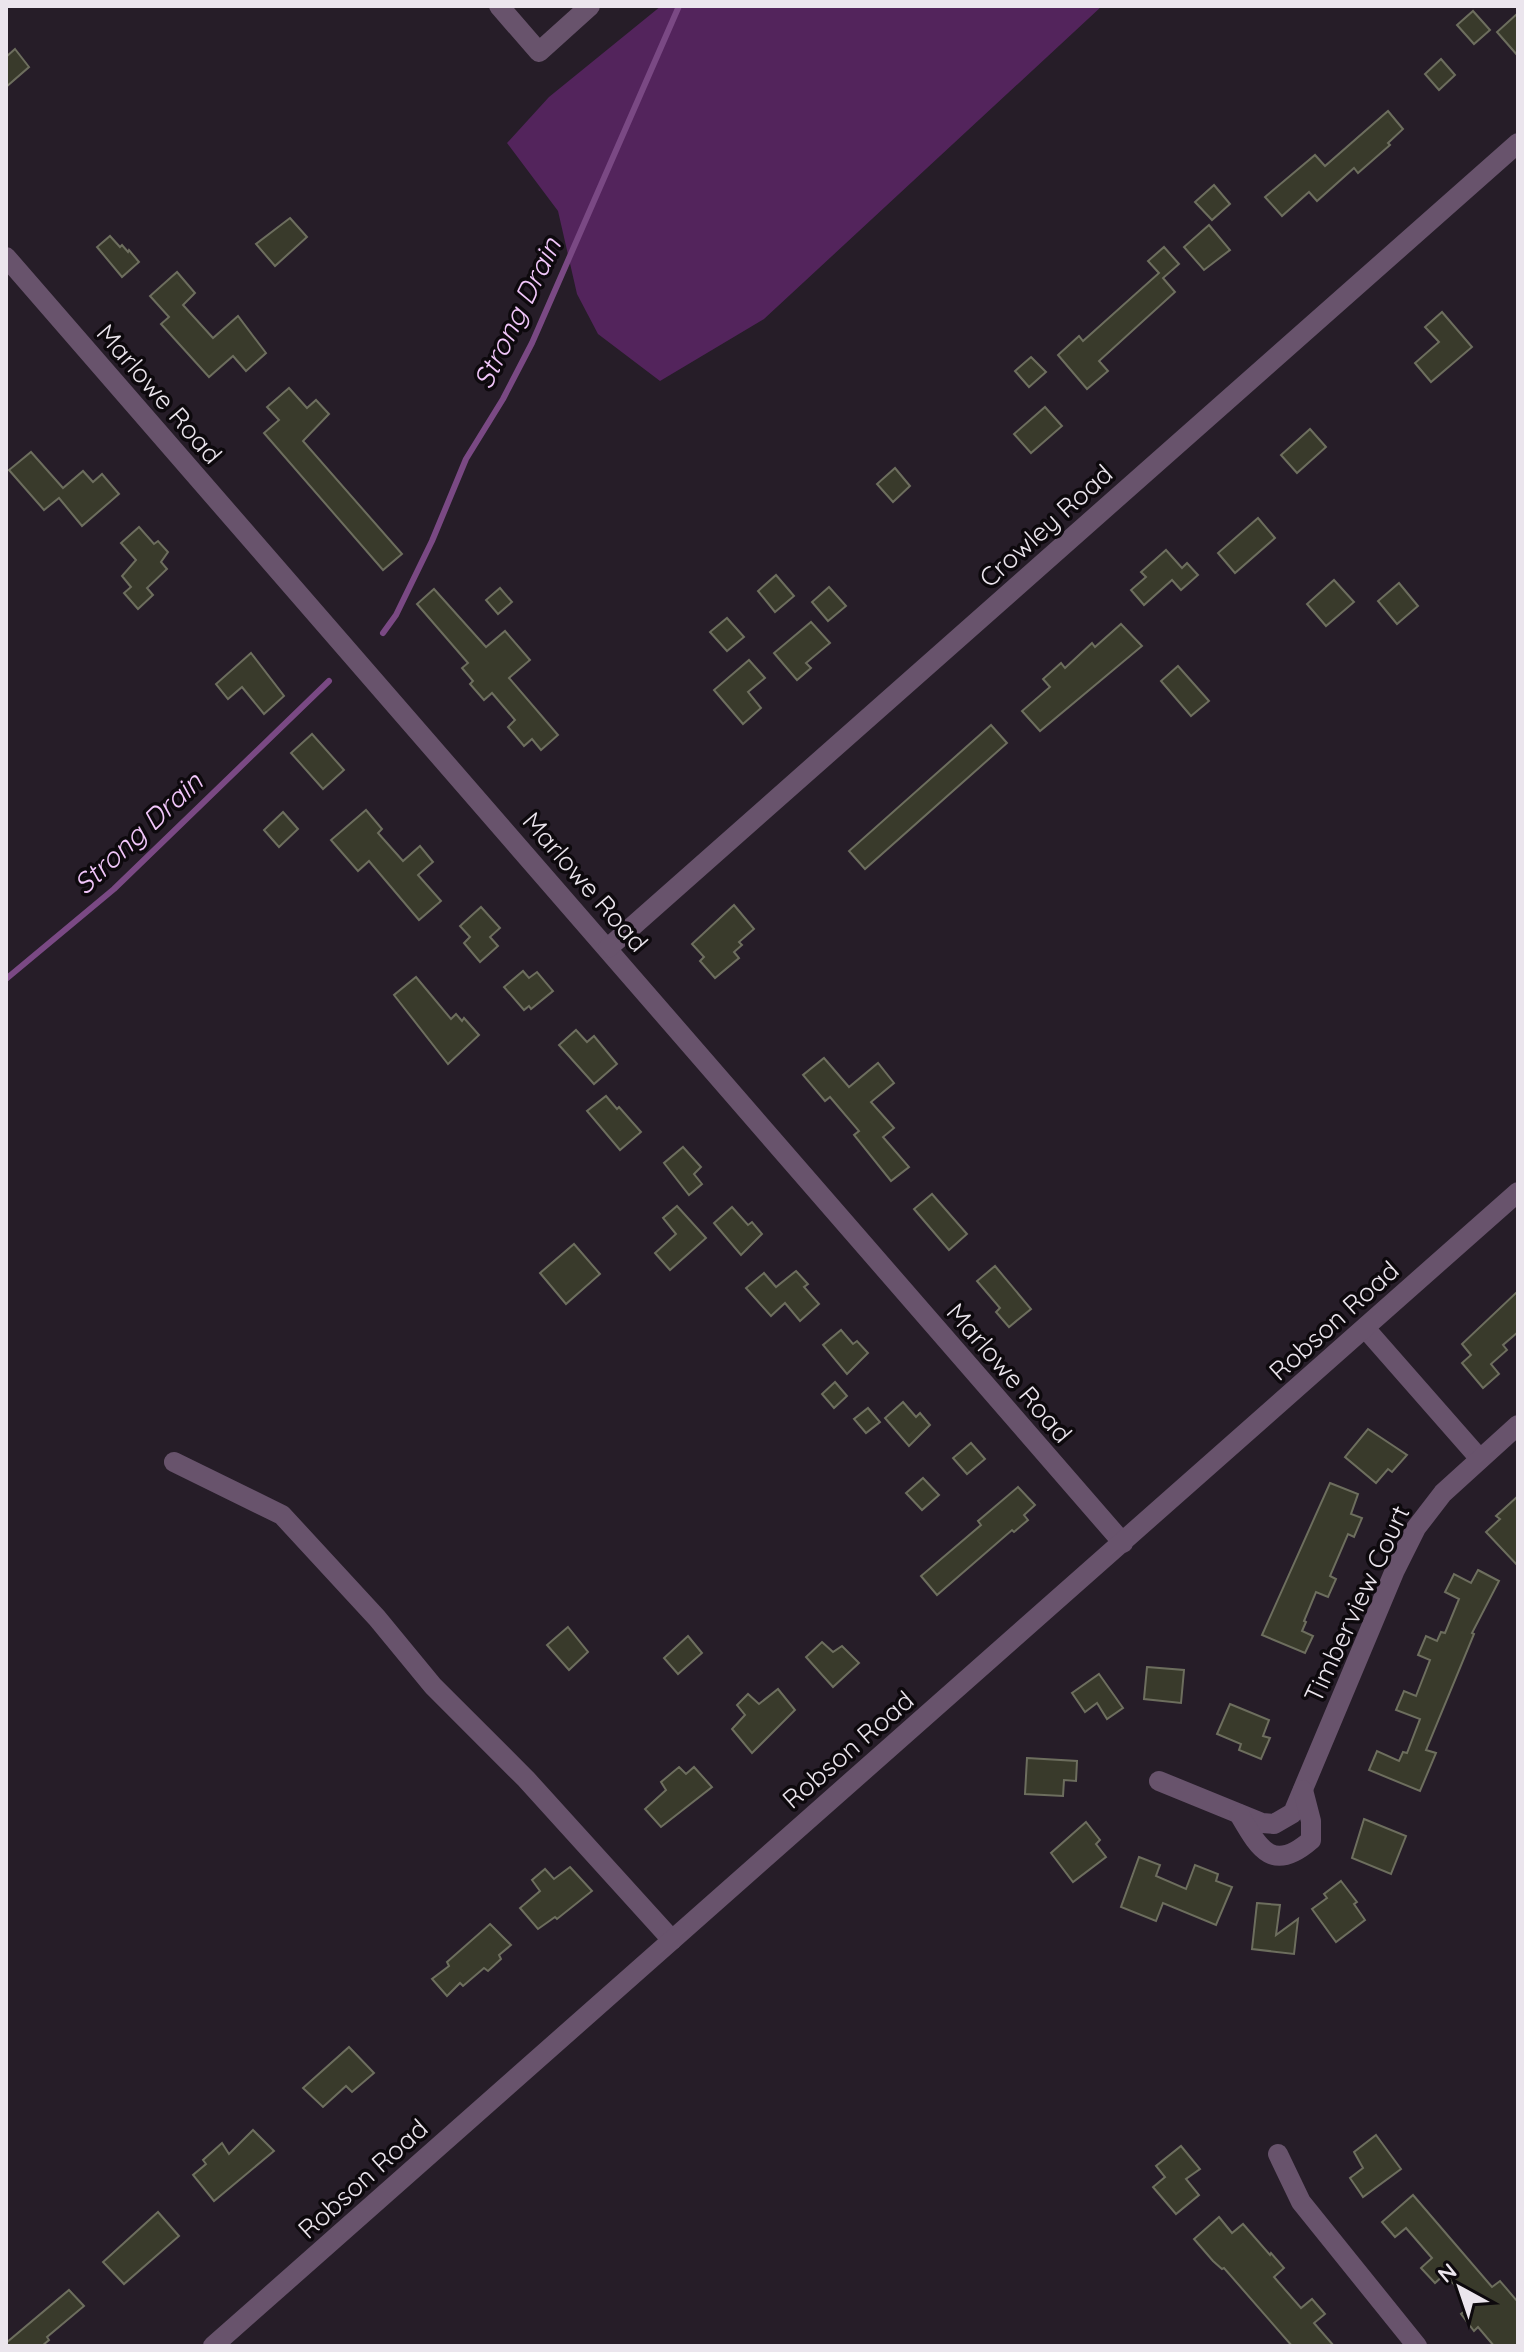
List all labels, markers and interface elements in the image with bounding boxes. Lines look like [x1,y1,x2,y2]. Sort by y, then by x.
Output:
water label: Strong Drain [465,231,568,394]
street label: Marlowe Road [90,317,229,470]
street label: Crowley Road [972,457,1119,594]
water label: Strong Drain [66,764,210,901]
street label: Marlowe Road [516,805,655,958]
street label: Robson Road [1262,1254,1405,1388]
street label: Marlowe Road [940,1296,1079,1449]
street label: Timberview Court [1296,1500,1417,1708]
street label: Robson Road [775,1684,920,1816]
street label: Robson Road [291,2112,434,2246]
north arrow [1420,2248,1500,2328]
text: N [1432,2257,1462,2289]

